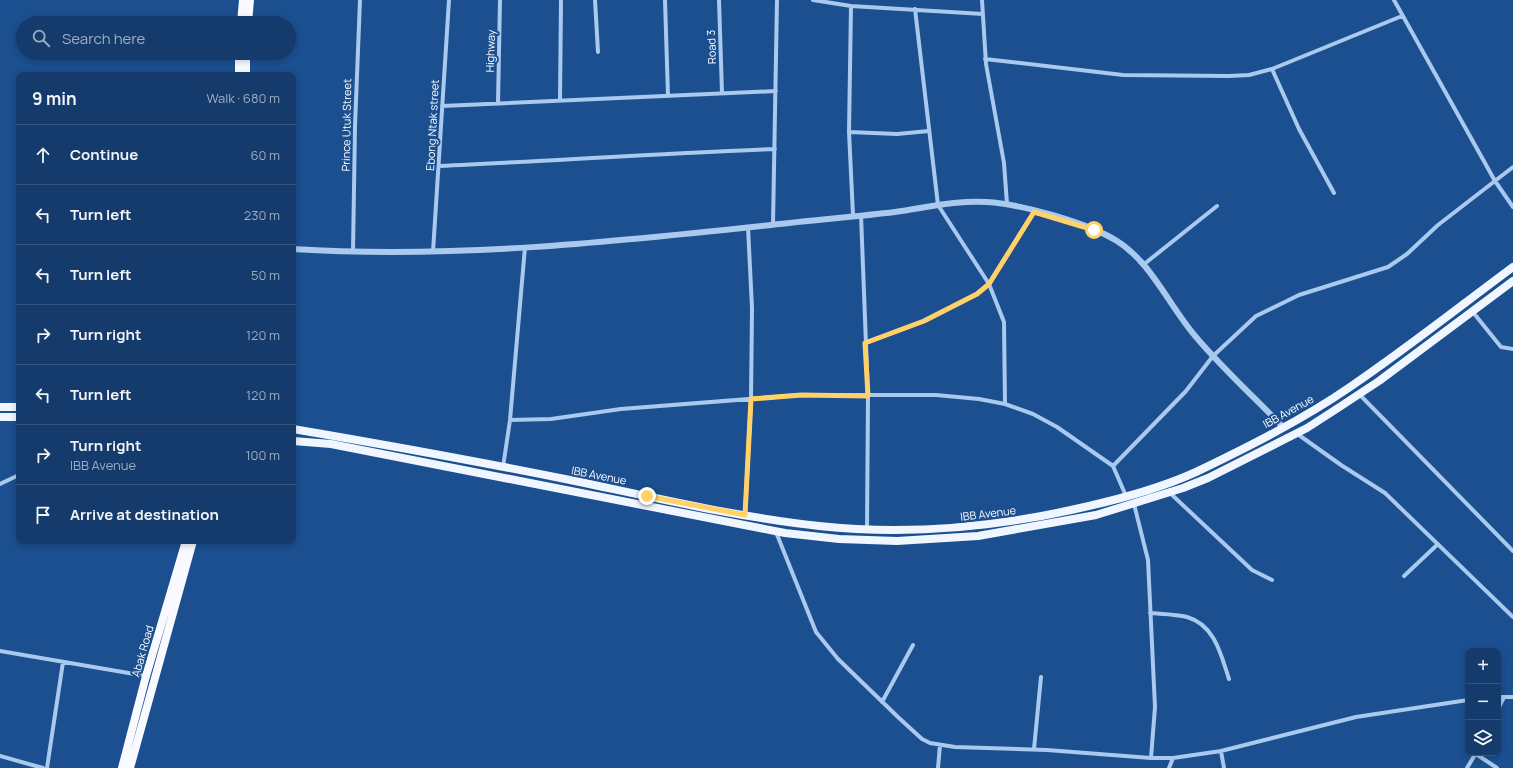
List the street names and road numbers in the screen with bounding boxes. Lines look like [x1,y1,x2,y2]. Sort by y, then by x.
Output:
street label: Highway [482,29,498,73]
street label: Road 3 [703,30,719,64]
street label: Prince Utuk Street [338,78,354,172]
street label: Ebong Ntak street [422,79,442,171]
street label: IBB Avenue [1260,391,1317,431]
street label: IBB Avenue [570,462,628,488]
street label: IBB Avenue [959,502,1017,524]
street label: Abak Road [127,623,157,679]

